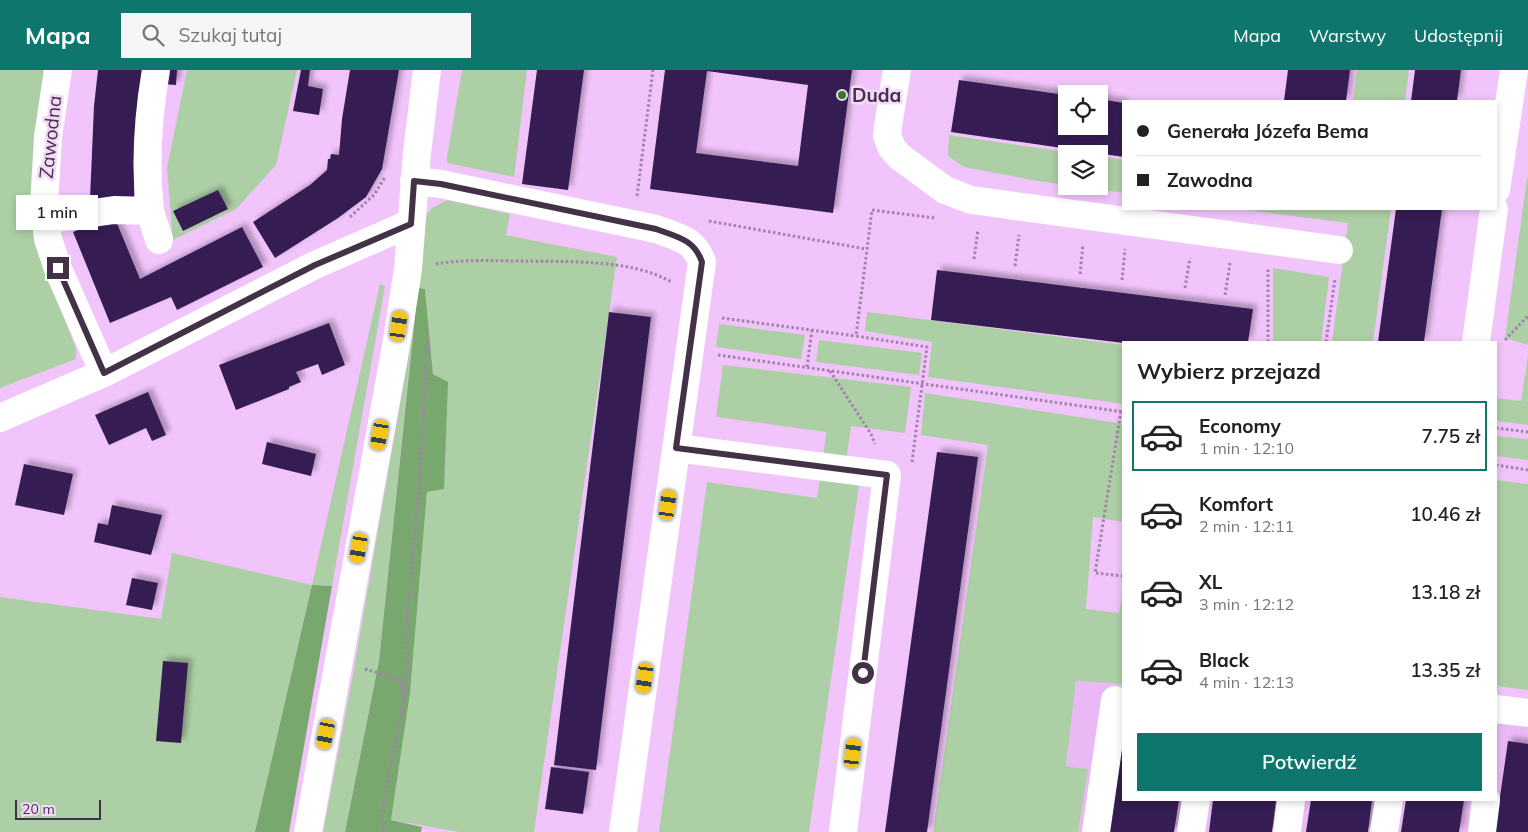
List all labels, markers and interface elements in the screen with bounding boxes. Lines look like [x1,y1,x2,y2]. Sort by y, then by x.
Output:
search box [121,13,471,58]
text: Mapa [25,20,91,50]
icon: search [139,21,167,49]
text: Szukaj tutaj [179,23,282,47]
text: Mapa [1233,24,1281,47]
text: Warstwy [1309,24,1386,47]
text: Udostępnij [1414,24,1503,47]
place label: Duda [852,83,901,107]
map controls [1058,85,1108,195]
button: locate [1058,85,1108,135]
marker: Duda [836,89,848,101]
street label: Zawodna [34,94,66,180]
text: Generała Józefa Bema [1167,119,1369,143]
button: layers [1058,145,1108,195]
text: Zawodna [1167,168,1253,192]
callout: 1 min [17,196,99,230]
text: 1 min [36,202,78,222]
route end [47,257,69,279]
car [389,310,408,342]
text: Wybierz przejazd [1137,357,1321,385]
icon: car [1139,414,1184,459]
text: Economy [1199,414,1281,438]
car [370,419,389,451]
text: 7.75 zł [1422,424,1480,448]
text: 1 min · 12:10 [1199,438,1294,458]
car [658,489,677,521]
icon: car [1139,492,1184,537]
text: Komfort [1199,492,1273,516]
text: 10.46 zł [1410,502,1480,526]
text: 2 min · 12:11 [1199,516,1294,536]
car [349,532,368,564]
icon: car [1139,570,1184,615]
text: XL [1199,570,1222,594]
text: 13.18 zł [1410,580,1480,604]
text: 3 min · 12:12 [1199,594,1294,614]
icon: car [1139,648,1184,693]
text: Black [1199,648,1249,672]
text: 13.35 zł [1410,658,1480,682]
car [635,662,654,694]
route start [852,662,874,684]
text: 4 min · 12:13 [1199,672,1294,692]
car [315,718,336,750]
button: Potwierdź [1137,733,1482,791]
car [843,737,862,769]
scale bar [15,797,101,820]
text: 20 m [22,800,55,818]

